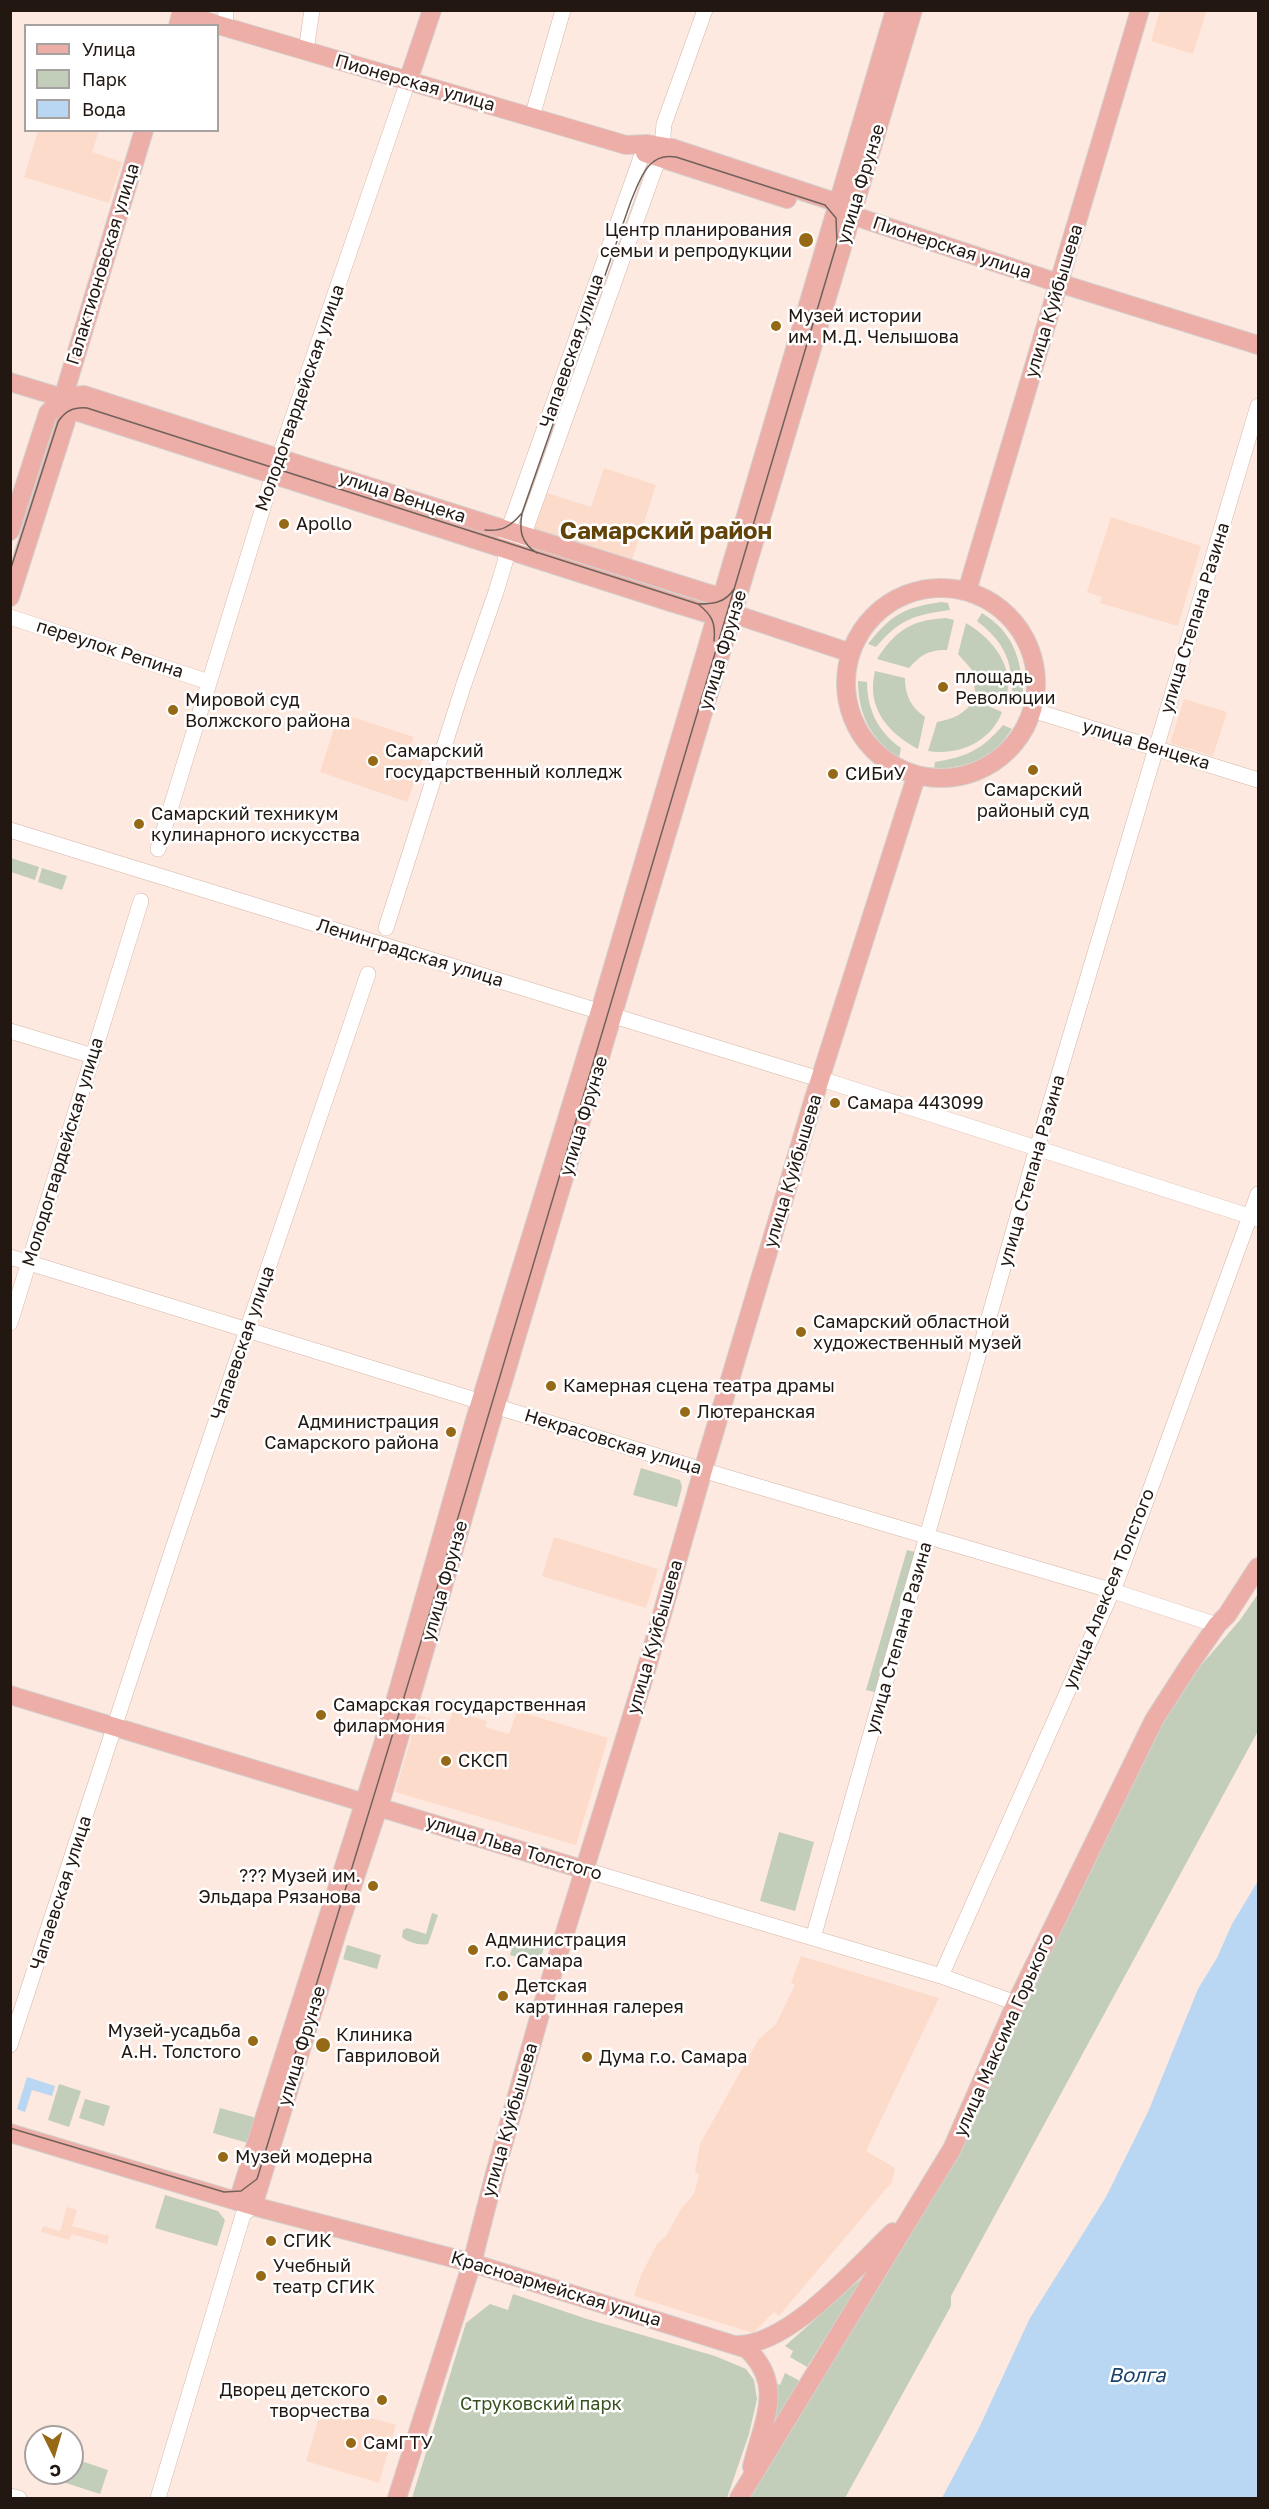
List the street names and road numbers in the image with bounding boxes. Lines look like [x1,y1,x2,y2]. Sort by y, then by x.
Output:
street label: Пионерская улица [333,50,497,116]
street label: улица Фрунзе [832,121,890,247]
street label: Галактионовская улица [62,161,144,367]
street label: Пионерская улица [870,212,1034,284]
street label: улица Куйбышева [1020,222,1088,380]
street label: Чапаевская улица [536,271,608,431]
street label: Молодогвардейская улица [251,282,349,514]
street label: улица Венцека [336,466,468,528]
street label: улица Степана Разина [1156,520,1234,716]
street label: улица Фрунзе [694,587,752,713]
street label: переулок Репина [34,615,186,683]
street label: улица Венцека [1079,715,1213,775]
street label: Ленинградская улица [314,914,506,992]
street label: Молодогвардейская улица [18,1035,108,1269]
street label: улица Фрунзе [555,1053,613,1179]
street label: улица Степана Разина [994,1073,1070,1269]
street label: улица Куйбышева [759,1092,827,1250]
street label: Чапаевская улица [207,1263,279,1423]
street label: Некрасовская улица [522,1405,704,1479]
street label: улица Алексея Толстого [1059,1486,1159,1692]
street label: улица Фрунзе [417,1518,473,1644]
street label: улица Степана Разина [861,1540,937,1736]
street label: улица Куйбышева [623,1557,687,1717]
street label: улица Льва Толстого [423,1811,605,1885]
street label: Чапаевская улица [26,1813,96,1973]
street label: улица Максима Горького [949,1930,1059,2140]
street label: улица Фрунзе [273,1983,331,2109]
street label: улица Куйбышева [478,2040,542,2200]
street label: Красноармейская улица [448,2247,664,2331]

